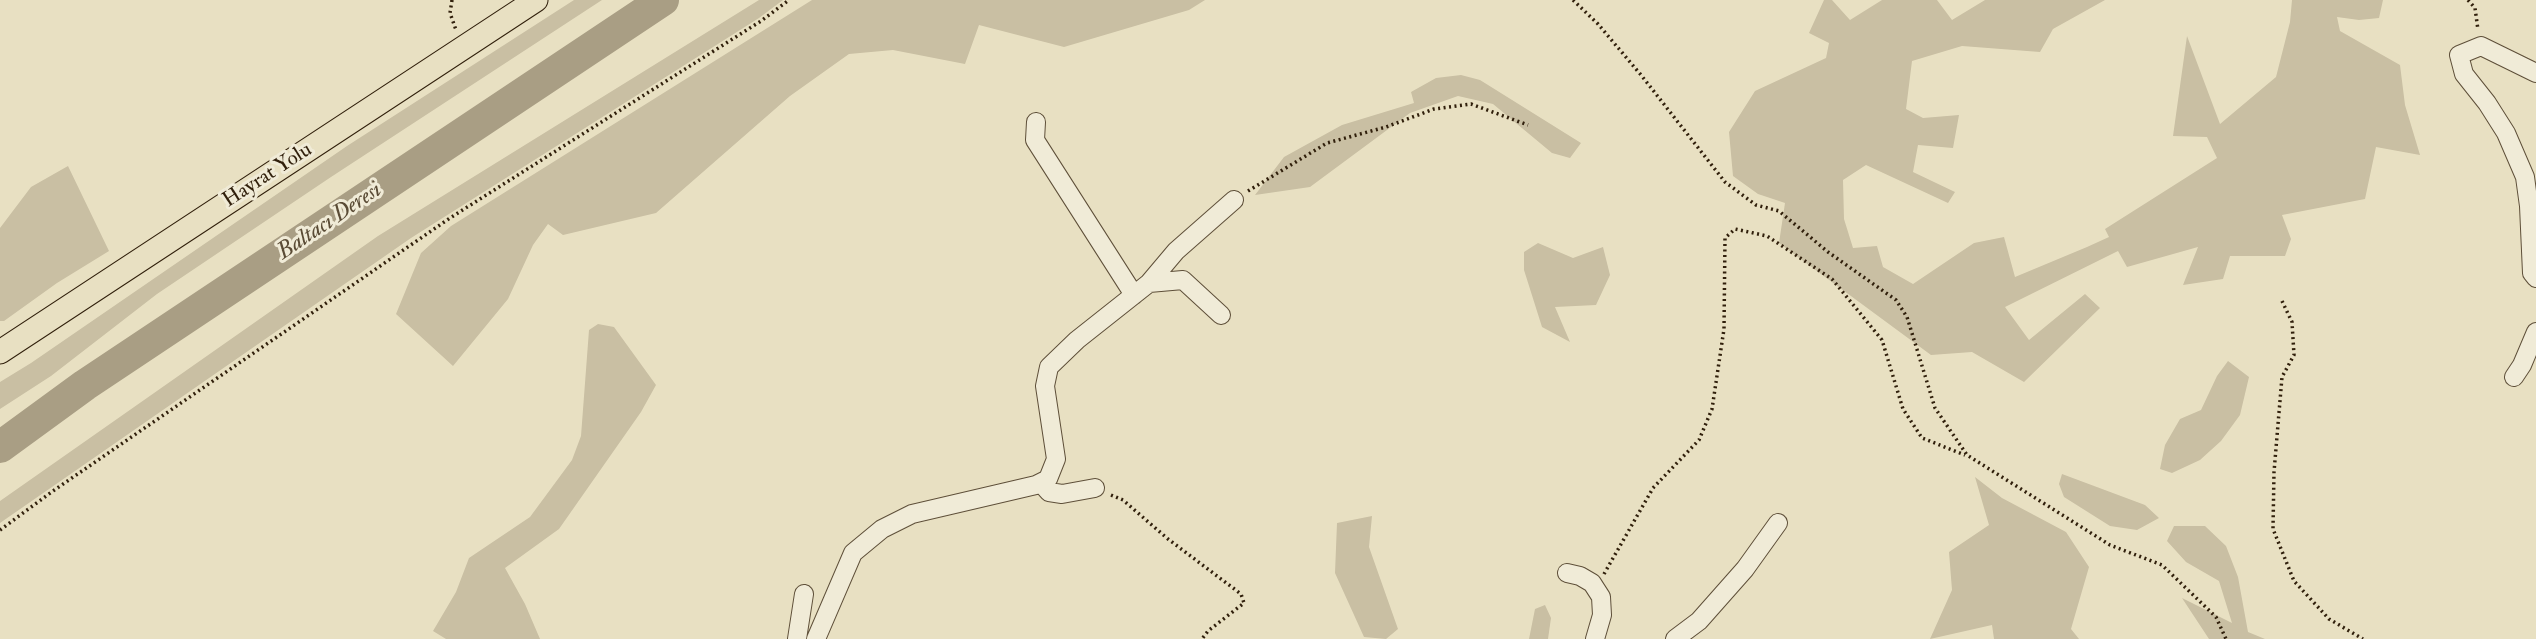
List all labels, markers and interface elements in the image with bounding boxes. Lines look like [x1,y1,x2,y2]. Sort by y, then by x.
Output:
street label: Hayrat Yolu [219,138,317,214]
water label: Baltacı Deresi [273,177,387,267]

